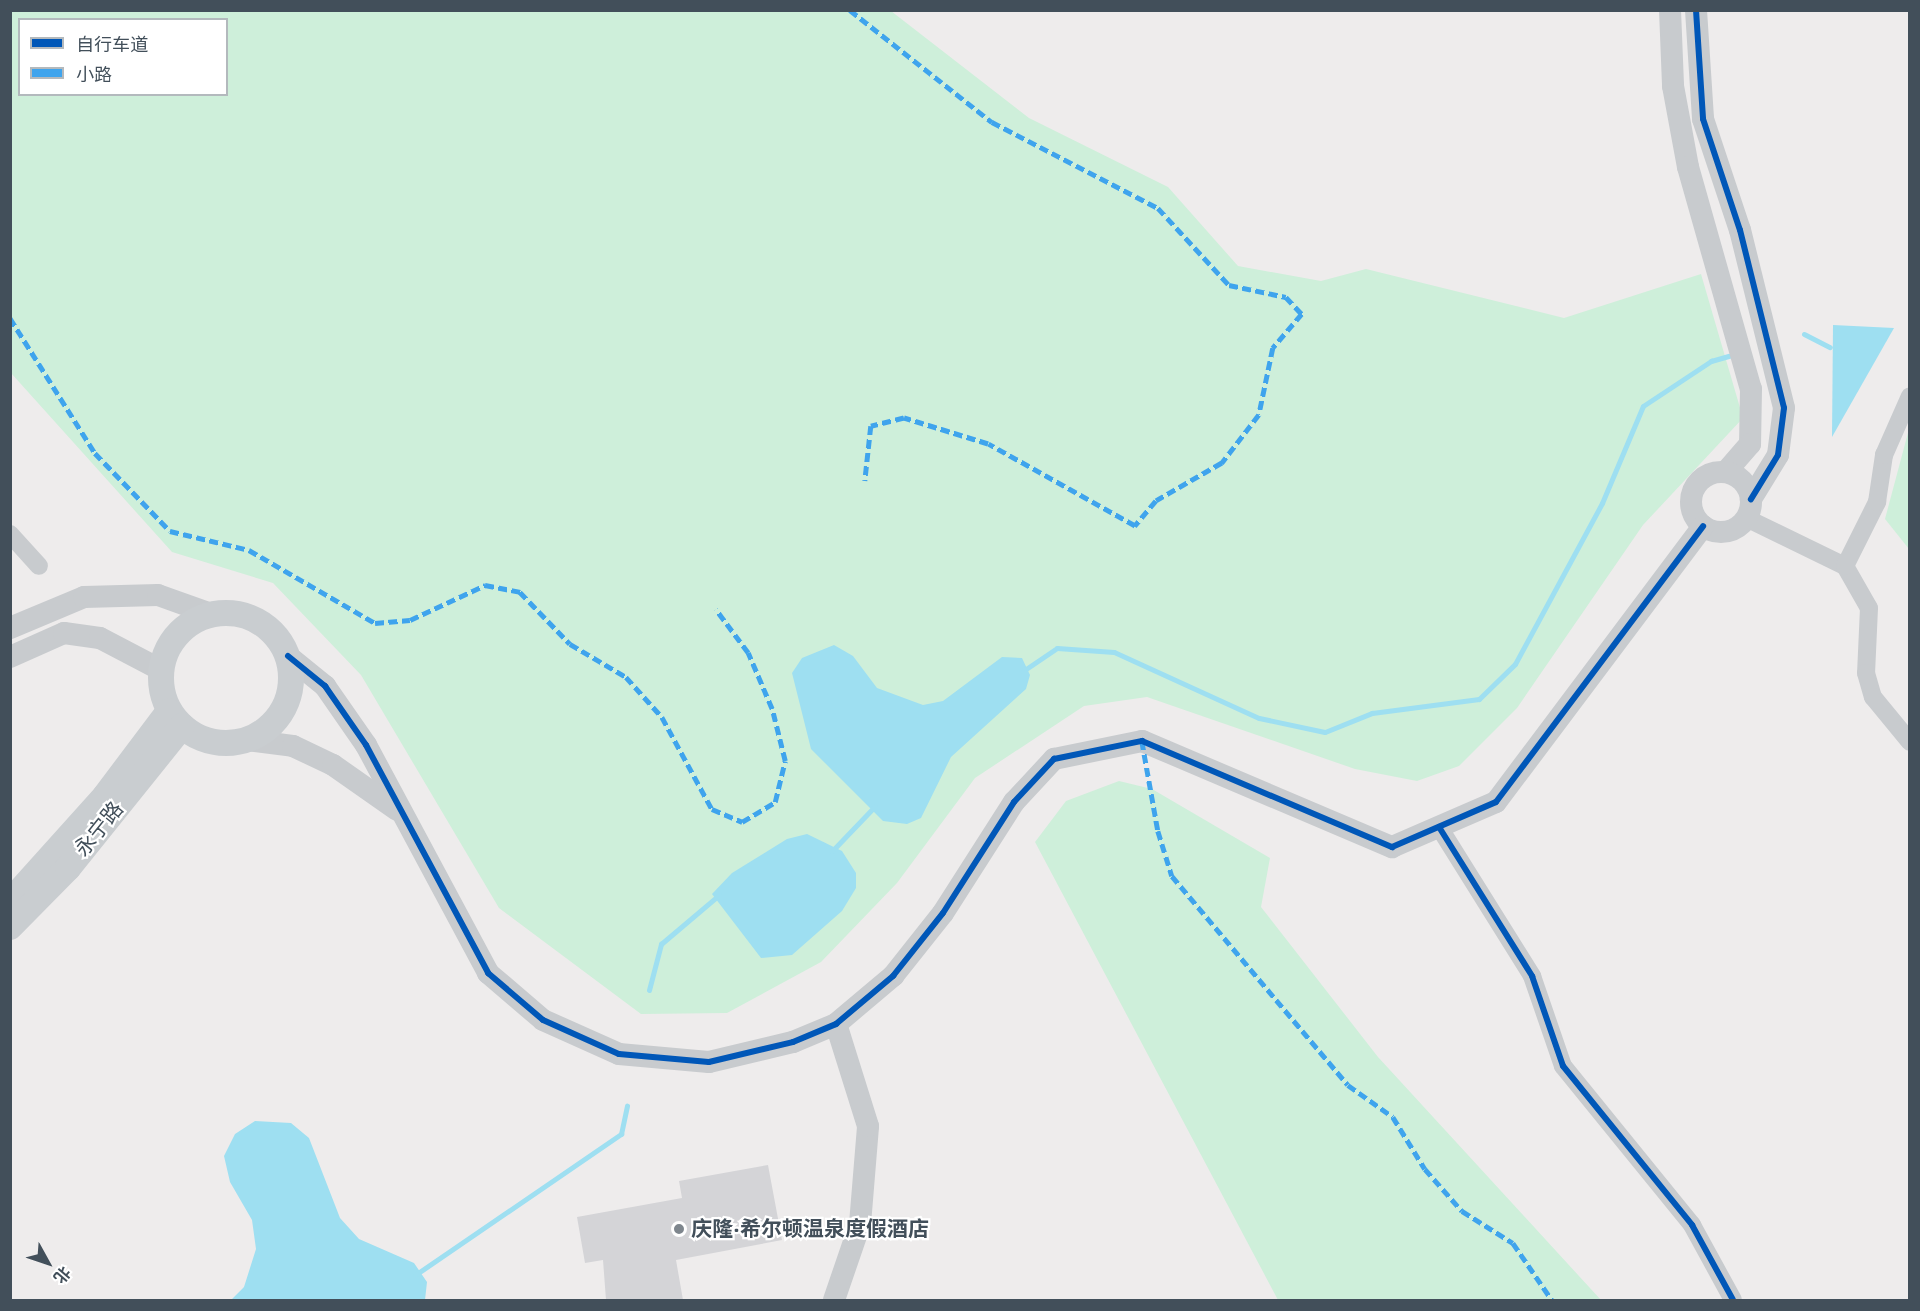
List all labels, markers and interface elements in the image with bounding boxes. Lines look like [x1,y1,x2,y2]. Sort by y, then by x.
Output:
legend [18,18,228,96]
text: 自行车道 [76,34,148,56]
text: 小路 [76,64,112,86]
street label: 永宁路 [69,797,129,861]
place label: 庆隆·希尔顿温泉度假酒店 [691,1216,929,1242]
marker: 庆隆·希尔顿温泉度假酒店 [672,1222,686,1236]
north arrow [18,1233,78,1293]
text: 北 [49,1262,75,1287]

